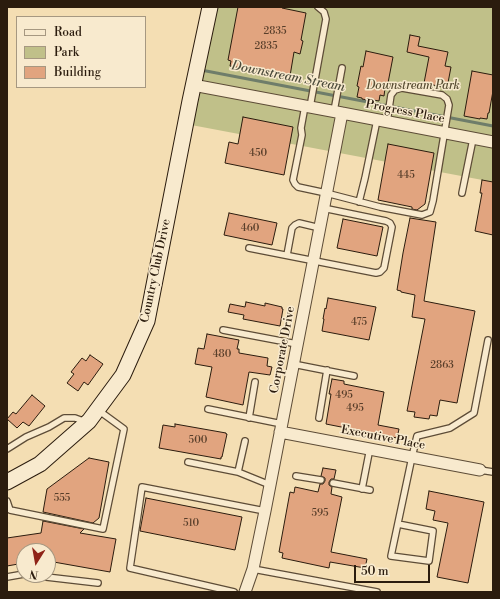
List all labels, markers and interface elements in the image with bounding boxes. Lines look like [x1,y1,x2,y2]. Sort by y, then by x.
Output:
legend [16,16,146,88]
text: Road [54,25,82,40]
house number: 2835 [264,26,286,38]
house number: 2835 [255,41,277,53]
text: Park [54,45,79,60]
water label: Downstream Stream [230,58,346,96]
text: Building [54,65,101,80]
park label: Downstream Park [366,79,460,93]
street label: Progress Place [364,97,446,127]
house number: 450 [249,148,267,160]
house number: 445 [397,170,415,182]
street label: Country Club Drive [138,218,174,324]
house number: 460 [241,223,259,235]
street label: Corporate Drive [267,305,299,395]
house number: 475 [351,317,367,329]
house number: 480 [213,349,231,361]
house number: 2863 [430,360,454,372]
house number: 495 [335,390,353,402]
house number: 495 [346,403,364,415]
street label: Executive Place [340,423,426,453]
house number: 500 [189,435,207,447]
house number: 555 [54,493,70,505]
house number: 595 [311,508,329,520]
house number: 510 [183,518,199,530]
north arrow [16,543,56,583]
scale bar [356,557,432,583]
text: 50 m [361,564,389,579]
text: N [28,566,40,582]

